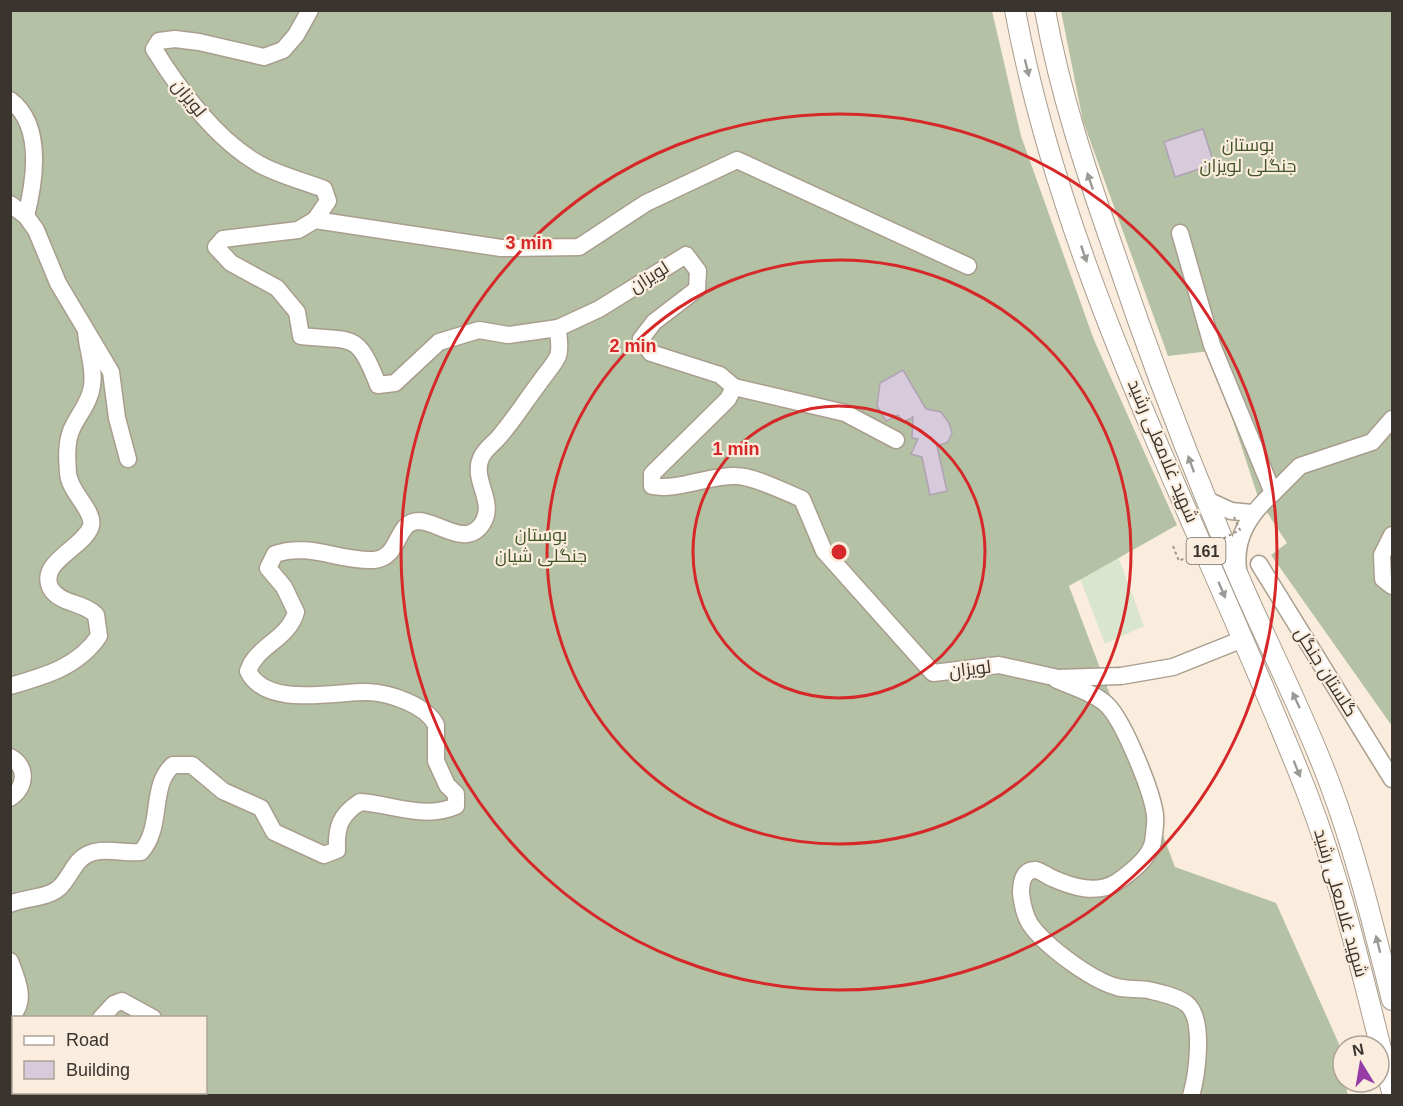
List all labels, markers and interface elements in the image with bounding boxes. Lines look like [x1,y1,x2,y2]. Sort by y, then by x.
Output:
one-way arrow [1022,59,1032,77]
street label: لویزان [167,75,210,121]
park label: بوستان جنگلی لویزان [1200,135,1296,177]
one-way arrow [1084,172,1094,190]
text: 3 min [505,233,553,253]
one-way arrow [1079,245,1089,263]
street label: لویزان [626,257,673,298]
text: 2 min [609,336,657,356]
street label: شهید غلامعلی رشید [1123,376,1202,526]
text: 1 min [712,439,760,459]
one-way arrow [1186,454,1196,472]
park label: بوستان جنگلی شیان [495,525,587,567]
road number: 161 [1186,538,1226,564]
centre of rings [829,542,849,562]
one-way arrow [1217,581,1227,599]
street label: گلستان جنگل [1290,624,1361,721]
street label: لویزان [948,656,992,683]
one-way arrow [1291,691,1300,708]
one-way arrow [1293,761,1303,779]
street label: شهید غلامعلی رشید [1309,827,1372,980]
one-way arrow [1373,934,1383,953]
legend [12,1016,207,1094]
text: Road [66,1030,109,1050]
north arrow [1331,1034,1391,1094]
text: N [1351,1040,1366,1059]
text: Building [66,1060,130,1080]

